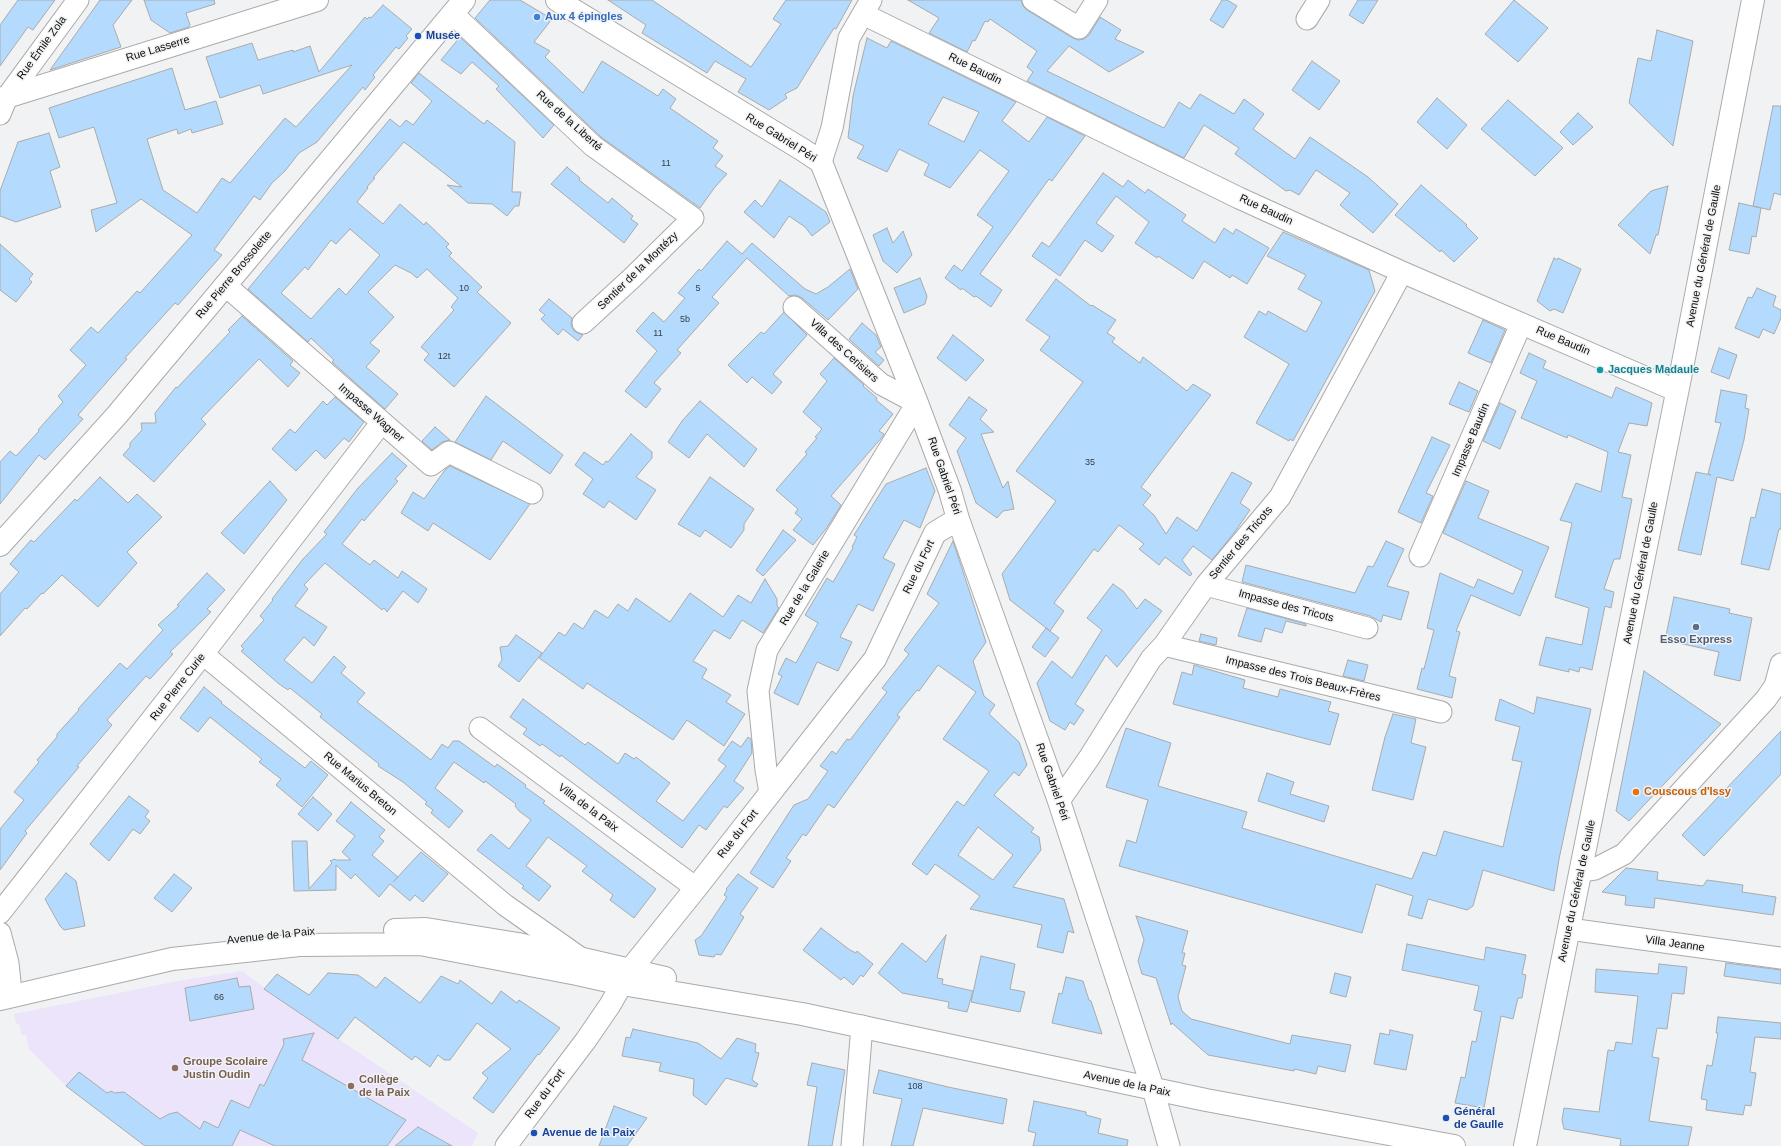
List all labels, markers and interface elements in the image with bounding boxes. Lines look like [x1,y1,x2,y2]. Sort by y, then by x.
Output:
place label: Aux 4 épingles [545,10,623,24]
marker: Aux 4 épingles [532,12,542,22]
street label: Rue Émile Zola [15,14,69,82]
place label: Musée [426,29,460,43]
marker: Musée [413,31,423,41]
street label: Rue Lasserre [124,33,192,65]
street label: Rue Baudin [946,50,1004,88]
street label: Rue de la Liberté [533,88,605,154]
street label: Rue Gabriel Péri [743,111,819,165]
house number: 11 [661,159,671,169]
street label: Avenue du Général de Gaulle [1684,184,1724,328]
street label: Rue Baudin [1237,192,1295,228]
street label: Rue Pierre Brossolette [193,228,275,322]
street label: Sentier de la Montézy [595,229,681,313]
house number: 10 [459,284,469,294]
house number: 5 [695,284,701,294]
house number: 5b [680,315,690,325]
street label: Villa des Cerisiers [807,317,881,385]
street label: Rue Baudin [1534,324,1592,358]
house number: 11 [653,329,663,339]
house number: 12t [438,352,450,362]
place label: Jacques Madaule [1608,363,1699,377]
marker: Jacques Madaule [1595,365,1605,375]
street label: Impasse Wagner [335,381,407,445]
street label: Impasse Baudin [1450,401,1492,479]
street label: Rue Gabriel Péri [925,435,963,517]
house number: 35 [1085,458,1095,468]
street label: Avenue du Général de Gaulle [1621,501,1661,645]
street label: Sentier des Tricots [1207,504,1275,582]
street label: Rue du Fort [900,538,938,596]
street label: Rue de la Galerie [777,548,833,628]
street label: Impasse des Tricots [1237,587,1335,625]
marker: Esso Express [1691,622,1701,632]
place label: Esso Express [1660,633,1732,647]
street label: Rue Pierre Curie [148,651,208,723]
street label: Impasse des Trois Beaux-Frères [1224,653,1382,705]
street label: Rue Gabriel Péri [1033,741,1071,823]
street label: Rue Marius Breton [321,749,399,819]
street label: Villa de la Paix [555,781,621,835]
place label: Couscous d'Issy [1644,785,1731,799]
marker: Couscous d'Issy [1631,787,1641,797]
street label: Rue du Fort [715,807,761,861]
street label: Avenue du Général de Gaulle [1555,819,1599,963]
street label: Avenue de la Paix [226,925,316,947]
street label: Villa Jeanne [1645,933,1705,955]
house number: 66 [214,993,224,1003]
place label: Groupe Scolaire Justin Oudin [183,1055,268,1081]
marker: Groupe Scolaire Justin Oudin [170,1063,180,1073]
street label: Rue du Fort [522,1067,568,1121]
street label: Avenue de la Paix [1082,1068,1172,1100]
place label: Collège de la Paix [359,1073,410,1099]
marker: Collège de la Paix [346,1081,356,1091]
house number: 108 [907,1082,923,1092]
place label: Général de Gaulle [1454,1105,1504,1131]
marker: Général de Gaulle [1441,1113,1451,1123]
place label: Avenue de la Paix [542,1126,635,1140]
marker: Avenue de la Paix [529,1128,539,1138]

